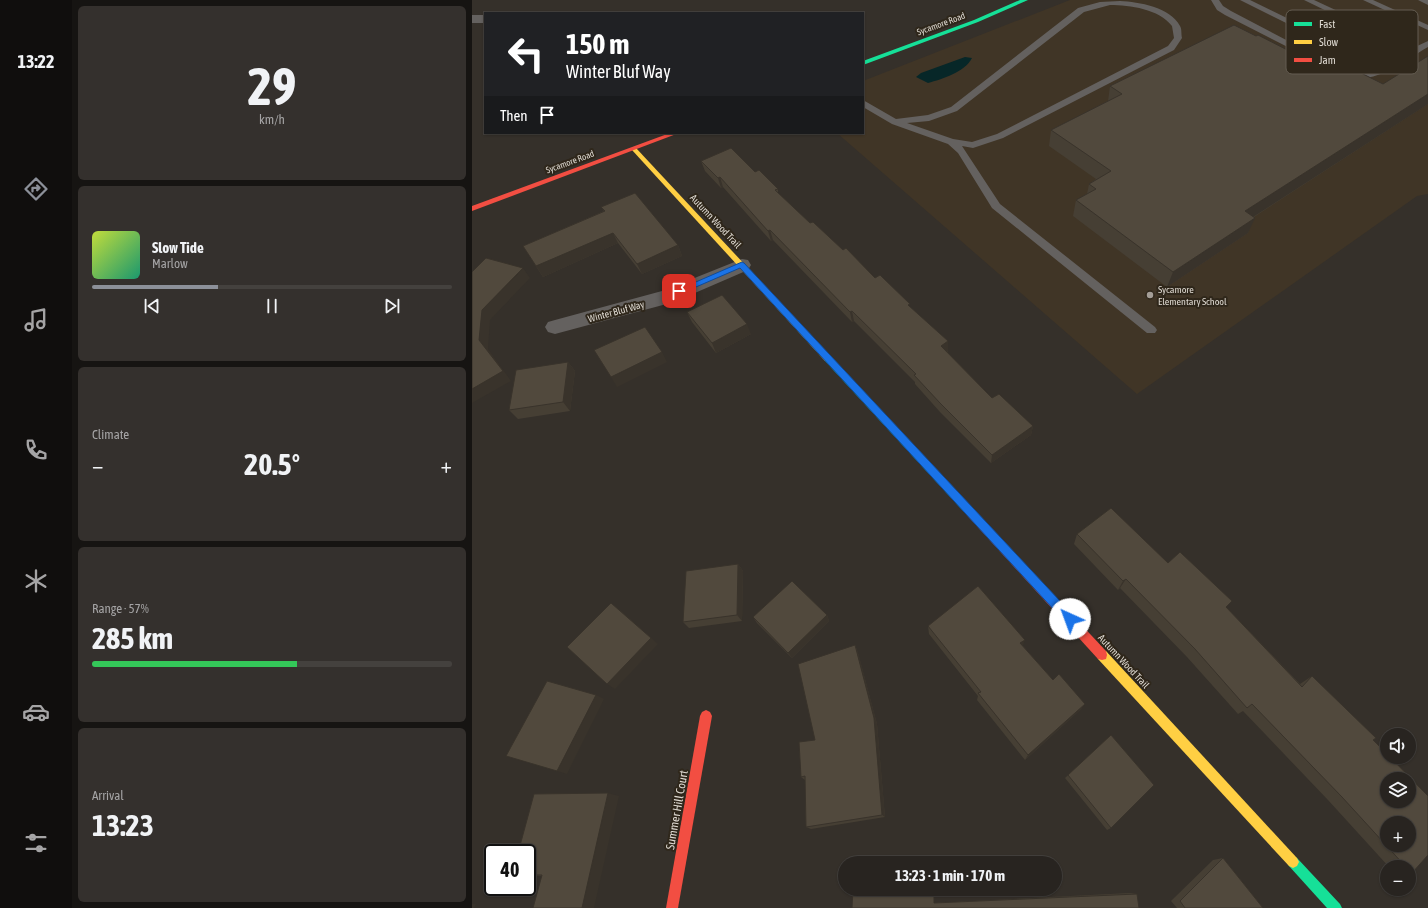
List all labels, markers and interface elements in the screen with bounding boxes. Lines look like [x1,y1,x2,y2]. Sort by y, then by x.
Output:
legend [1286,10,1418,74]
street label: Sycamore Road [915,11,967,37]
text: Fast [1319,18,1335,30]
icon: left [500,28,552,80]
text: 150 m [566,28,629,60]
text: Slow [1319,36,1338,48]
text: 13:22 [17,51,55,72]
text: Jam [1319,54,1336,66]
text: 29 [248,56,296,116]
text: Winter Bluf Way [566,61,671,82]
icon: arrive [536,104,558,126]
text: Then [500,107,528,124]
text: km/h [259,112,285,127]
street label: Sycamore Road [544,149,596,175]
icon: directions [22,175,50,203]
street label: Autumn Wood Trail [688,192,744,251]
text: Slow Tide [152,239,204,256]
text: Marlow [152,256,188,271]
pin [662,274,696,308]
icon: arrive [668,280,690,302]
place label: Sycamore Elementary School [1158,284,1227,307]
marker: Sycamore Elementary School [1145,290,1155,300]
icon: previous [141,295,163,317]
icon: pause [261,295,283,317]
icon: next [381,295,403,317]
street label: Winter Bluf Way [587,299,646,324]
icon: music [22,306,50,334]
text: Climate [92,427,129,442]
icon: phone [22,436,50,464]
text: 20.5° [244,447,300,481]
text: − [92,452,103,478]
text: + [441,452,452,478]
icon: climate [22,567,50,595]
position arrow [1049,598,1091,640]
text: Range · 57% [92,601,149,616]
text: 285 km [92,621,173,655]
street label: Autumn Wood Trail [1096,632,1152,691]
icon: car [22,698,50,726]
map controls [1380,728,1416,896]
button: sound [1380,728,1416,764]
street label: Summer Hill Court [663,769,691,851]
button: layers [1380,772,1416,808]
text: Arrival [92,788,124,803]
text: 13:23 [92,808,154,842]
button: + [1380,816,1416,852]
icon: filters [22,829,50,857]
speed limit sign: 40 [484,844,536,896]
button: − [1380,860,1416,896]
text: 13:23 · 1 min · 170 m [895,867,1005,884]

